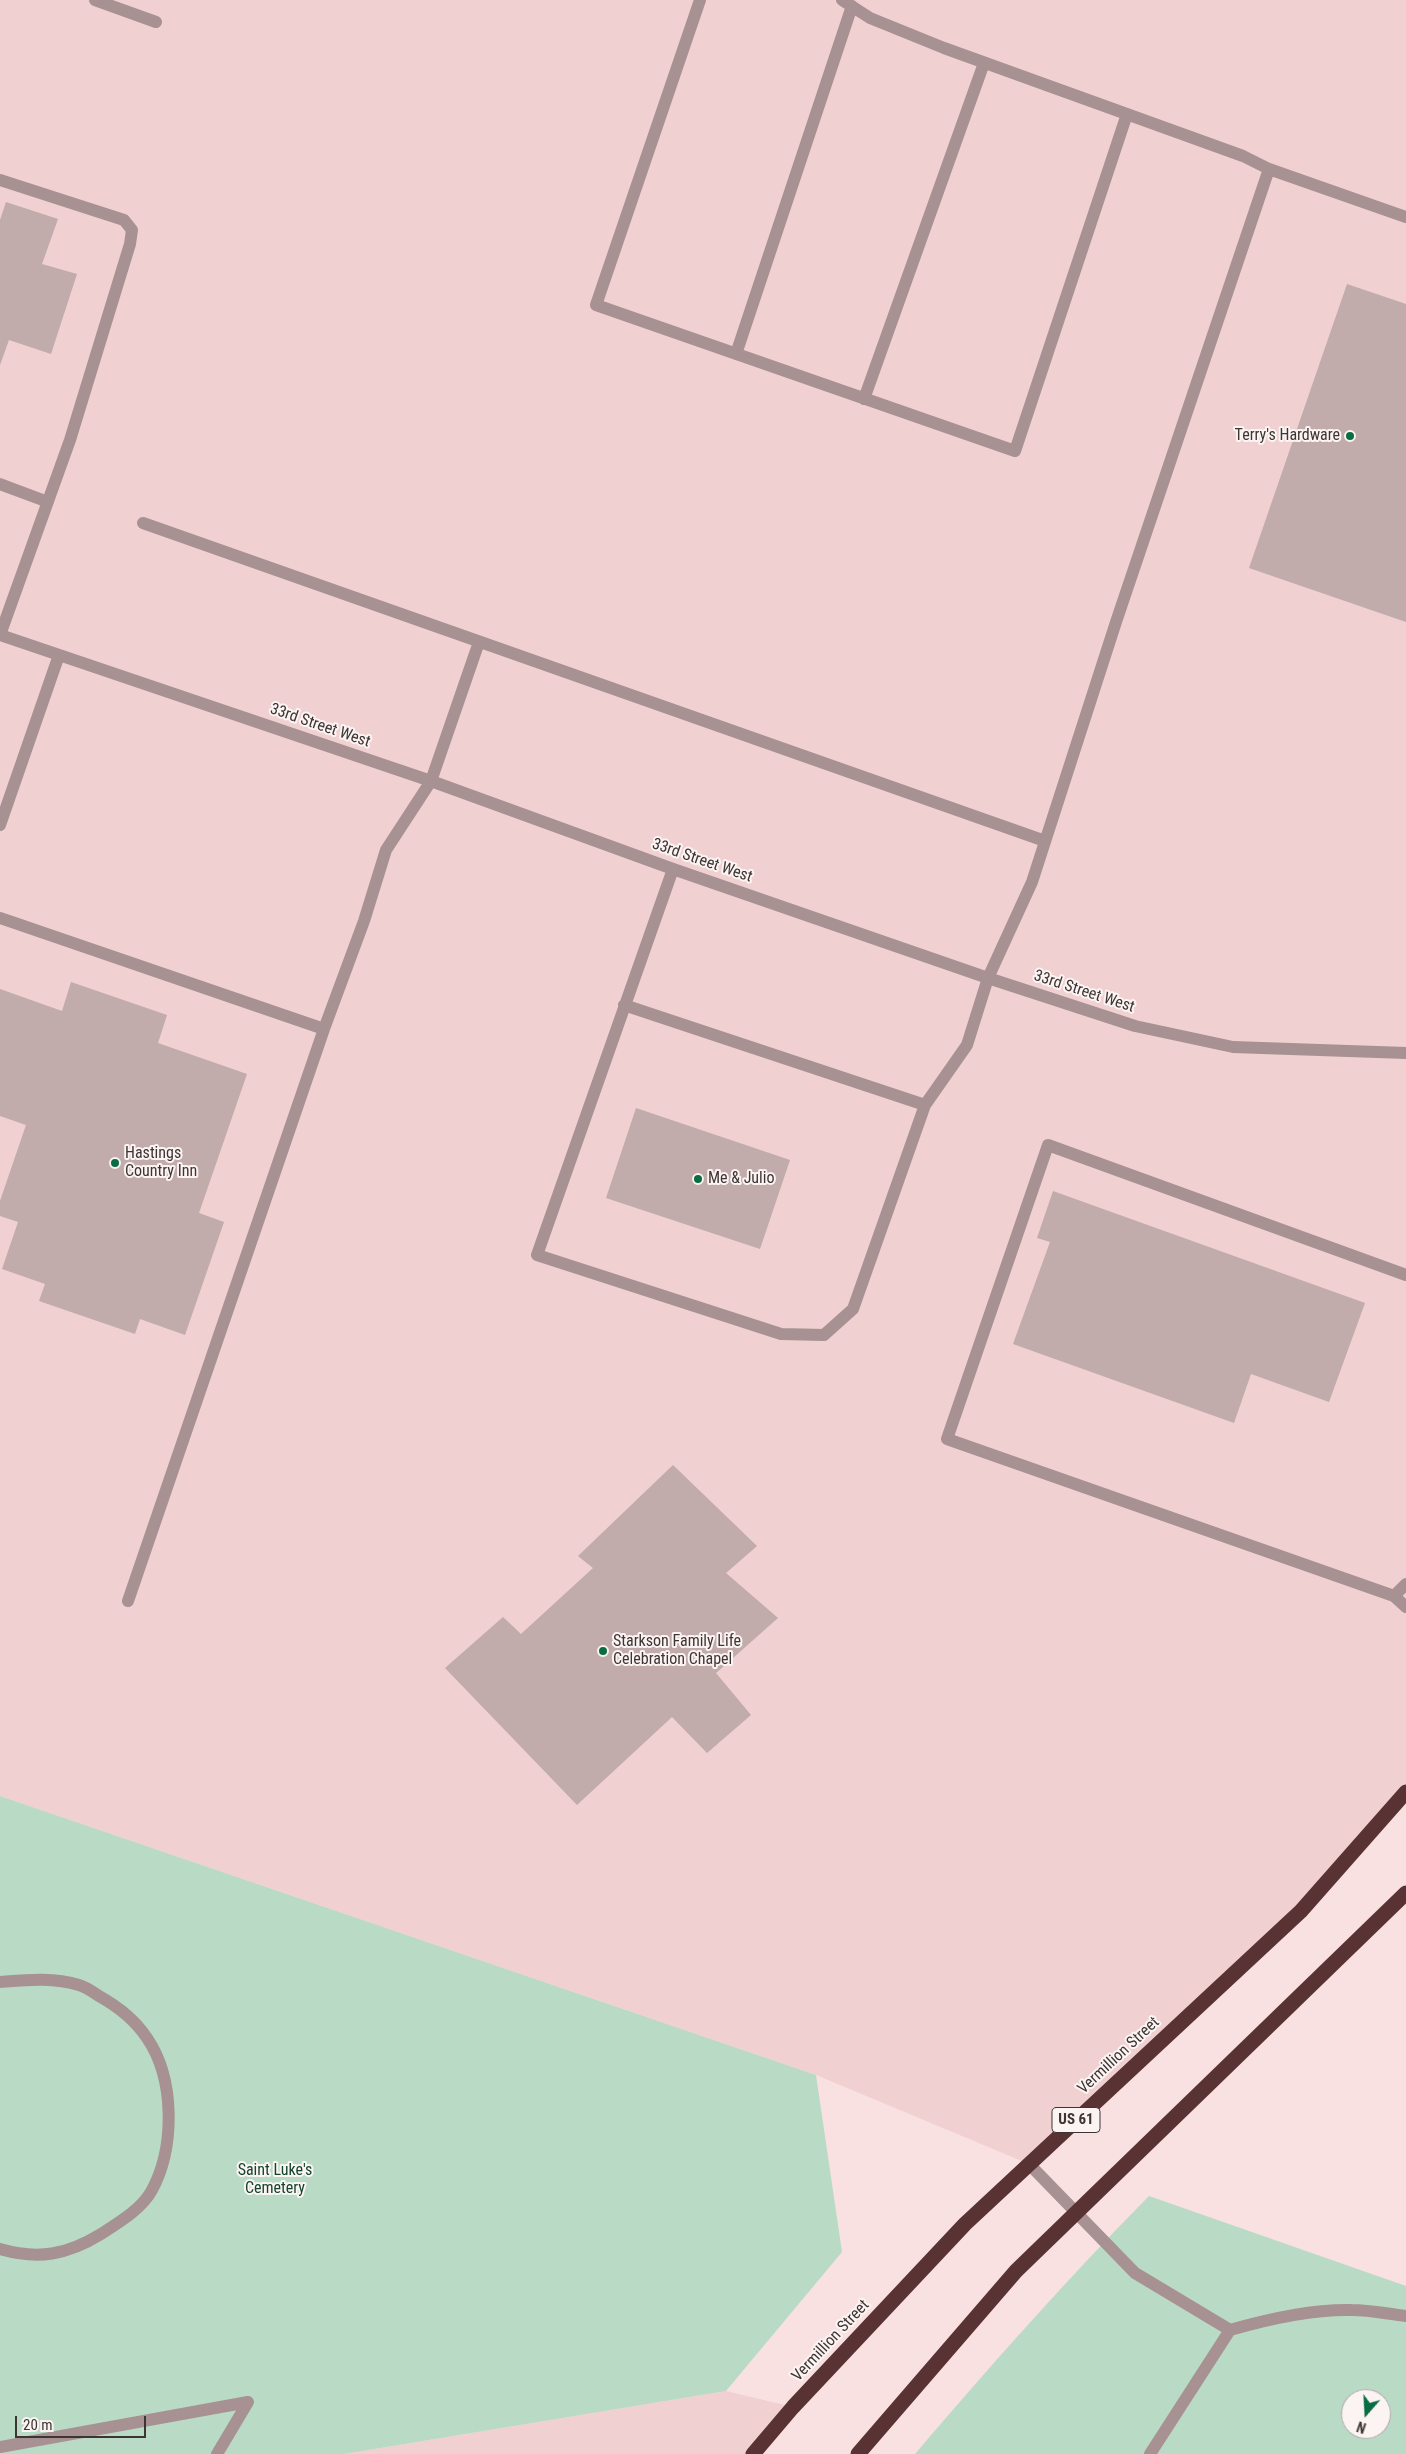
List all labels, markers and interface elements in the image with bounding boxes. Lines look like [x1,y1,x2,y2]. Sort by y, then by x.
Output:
place label: Terry's Hardware [1235,426,1340,446]
marker: Terry's Hardware [1344,430,1356,442]
street label: 33rd Street West [267,700,373,752]
street label: 33rd Street West [649,835,755,887]
street label: 33rd Street West [1031,967,1137,1017]
place label: Hastings Country Inn [125,1144,197,1182]
marker: Hastings Country Inn [109,1157,121,1169]
place label: Me & Julio [708,1169,774,1189]
marker: Me & Julio [692,1173,704,1185]
place label: Starkson Family Life Celebration Chapel [613,1632,741,1670]
marker: Starkson Family Life Celebration Chapel [597,1645,609,1657]
street label: Vermillion Street [1074,2013,1164,2099]
road number: US 61 [1052,2108,1100,2132]
park label: Saint Luke's Cemetery [238,2161,312,2199]
street label: Vermillion Street [788,2296,874,2386]
north arrow [1341,2389,1391,2439]
scale bar [18,2406,149,2438]
text: 20 m [23,2416,53,2434]
text: N [1355,2418,1368,2436]

